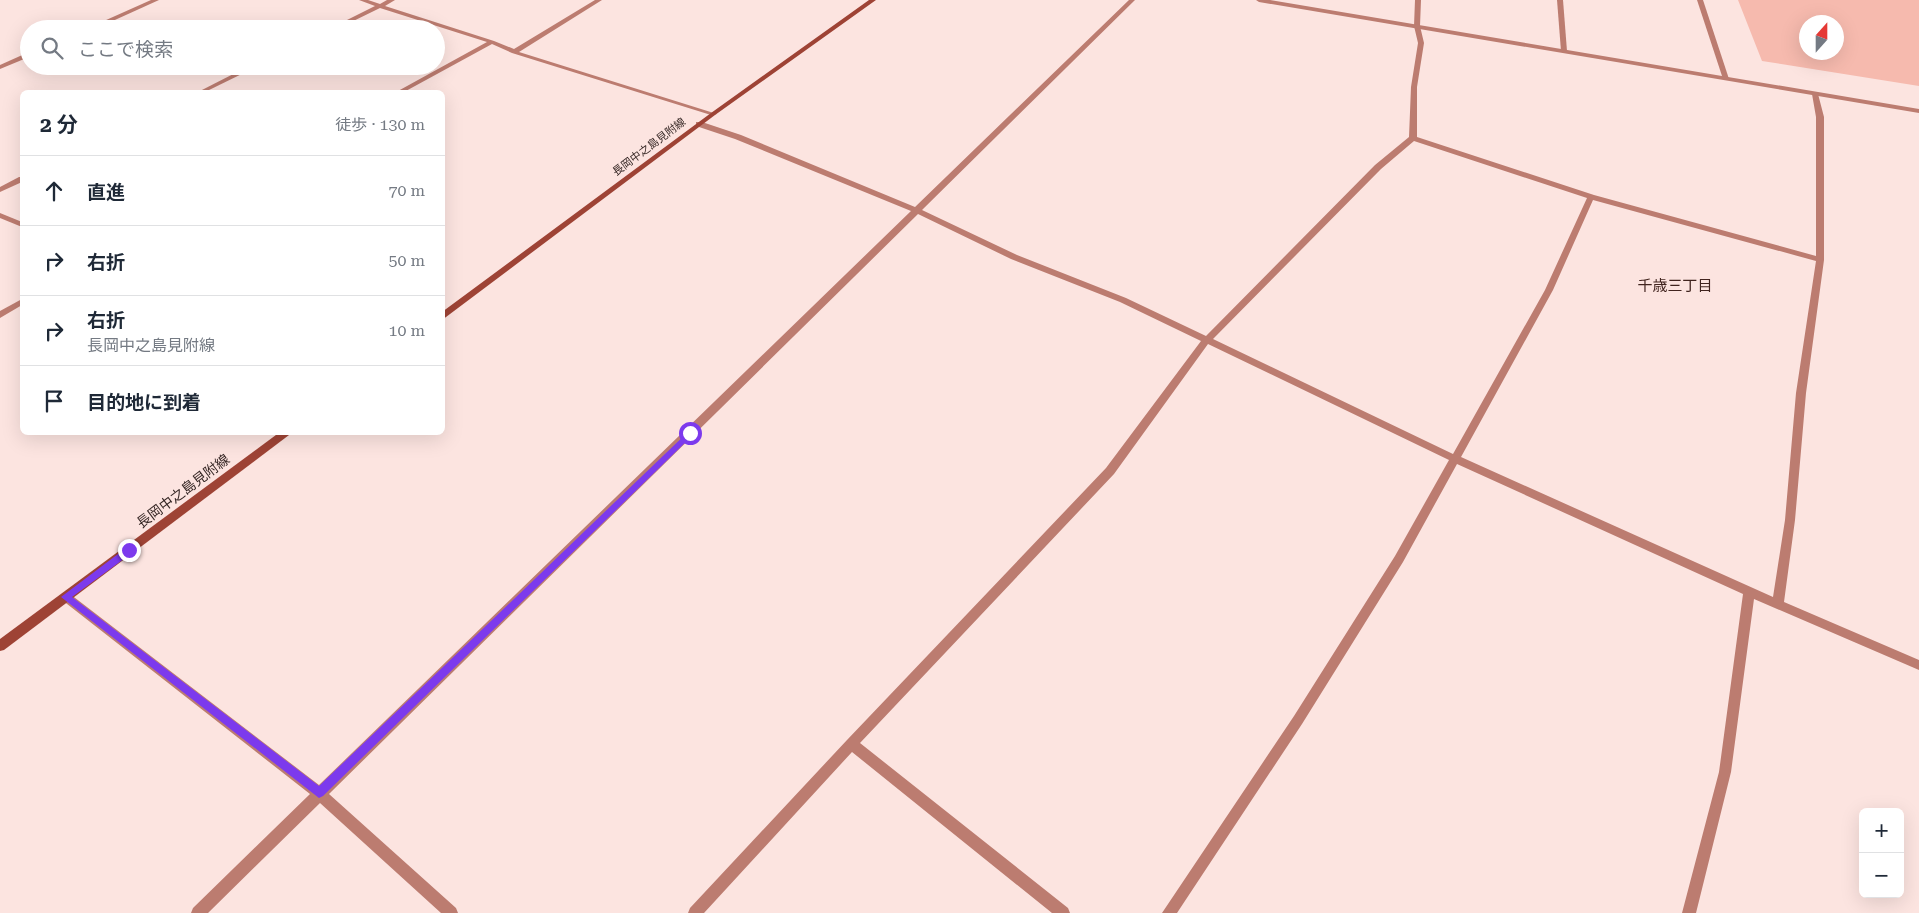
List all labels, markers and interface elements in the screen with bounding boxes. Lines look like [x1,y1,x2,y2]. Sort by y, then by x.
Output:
north arrow [1799,15,1844,60]
search box [20,20,445,75]
icon: search [38,34,66,62]
text: ここで検索 [78,38,173,61]
text: 2 分 [40,113,78,137]
text: 徒歩 · 130 m [335,115,425,134]
street label: 長岡中之島見附線 [610,115,688,179]
icon: ahead [40,177,68,205]
text: 直進 [87,181,125,204]
text: 70 m [388,181,425,200]
icon: right [40,247,68,275]
text: 右折 [87,251,125,274]
text: 50 m [388,251,425,270]
district label: 千歳三丁目 [1637,277,1713,295]
text: 右折 [87,309,125,332]
icon: right [40,317,68,345]
text: 10 m [388,321,425,340]
text: 長岡中之島見附線 [87,336,215,355]
icon: arrive [40,387,68,415]
text: 目的地に到着 [87,391,201,414]
route start [679,422,702,445]
street label: 長岡中之島見附線 [133,451,233,531]
route end [118,539,141,562]
map controls [1859,808,1904,898]
button: + [1859,808,1904,853]
button: − [1859,853,1904,898]

